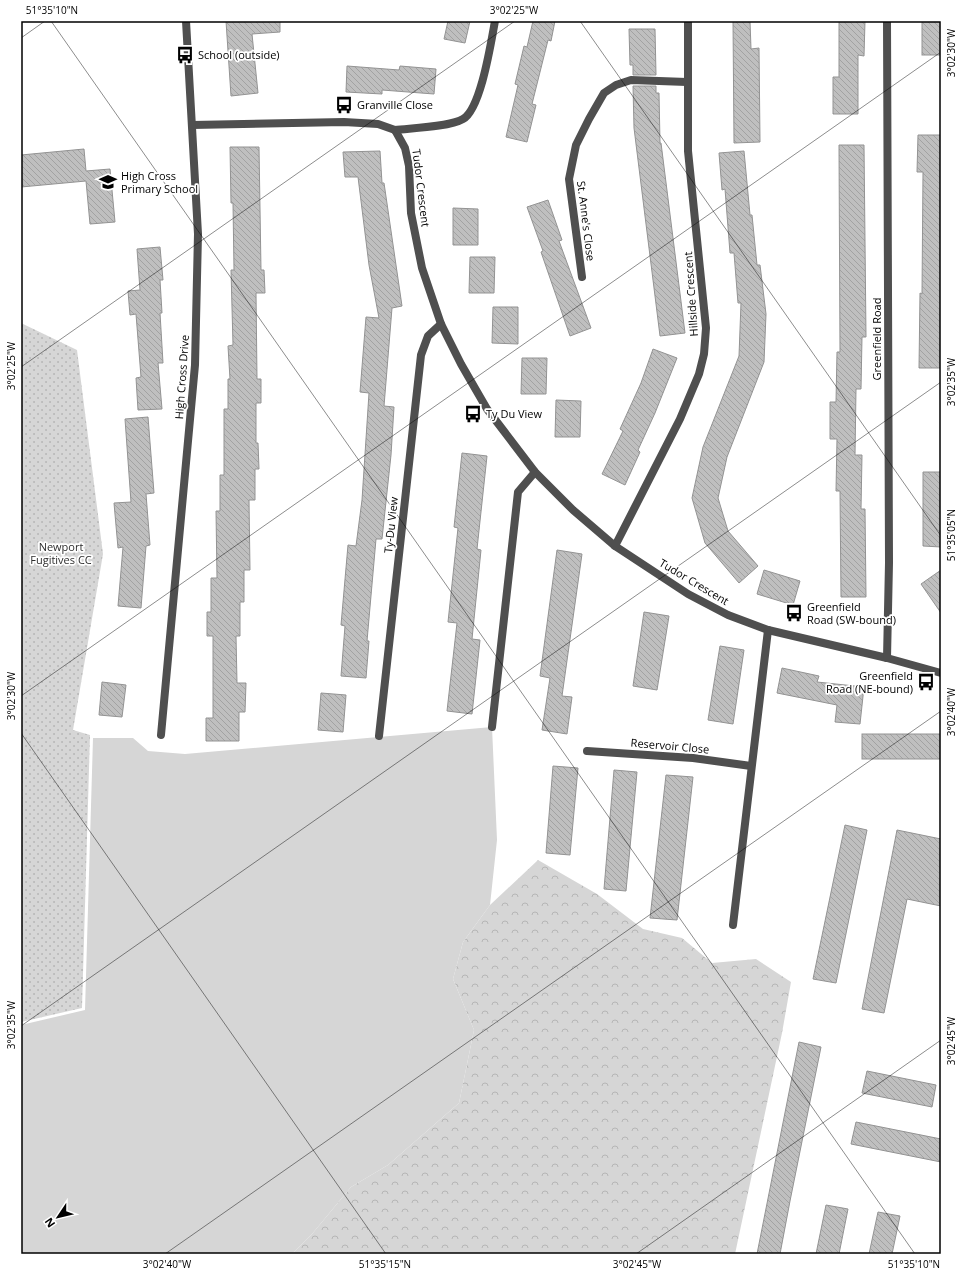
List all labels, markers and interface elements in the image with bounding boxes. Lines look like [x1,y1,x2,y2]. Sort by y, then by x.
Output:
text: 51°35'10"N [26,3,78,17]
text: 3°02'25"W [490,3,539,17]
text: 3°02'30"W [944,28,958,77]
bus stop icon: School (outside) [175,45,195,65]
place label: School (outside) [198,47,280,62]
bus stop icon: Granville Close [334,95,354,115]
place label: Granville Close [357,97,433,112]
street label: Tudor Crescent [409,148,434,228]
place label: High Cross Primary School [121,168,198,196]
school or university icon: High Cross Primary School [98,172,118,192]
street label: St. Anne's Close [574,180,599,262]
street label: Hillside Crescent [680,251,701,337]
street label: Greenfield Road [869,298,884,380]
street label: High Cross Drive [171,334,192,420]
text: 3°02'25"W [4,341,18,390]
text: 3°02'35"W [944,357,958,406]
bus stop icon: Ty Du View [463,404,483,424]
place label: Ty Du View [486,406,543,421]
street label: Ty-Du View [380,495,401,554]
text: 51°35'05"N [944,509,958,561]
park label: Newport Fugitives CC [30,539,92,567]
street label: Tudor Crescent [657,555,732,608]
place label: Greenfield Road (SW-bound) [807,599,896,627]
bus stop icon: Greenfield Road (SW-bound) [784,603,804,623]
place label: Greenfield Road (NE-bound) [826,668,913,696]
text: 3°02'30"W [4,671,18,720]
bus stop icon: Greenfield Road (NE-bound) [916,672,936,692]
text: 3°02'40"W [944,687,958,736]
street label: Reservoir Close [630,735,710,756]
text: 3°02'35"W [4,1000,18,1049]
text: 3°02'45"W [944,1016,958,1065]
north arrow [38,1197,78,1237]
text: N [41,1215,58,1231]
text: 3°02'40"W [143,1257,192,1271]
text: 51°35'15"N [359,1257,411,1271]
text: 3°02'45"W [613,1257,662,1271]
text: 51°35'10"N [888,1257,940,1271]

